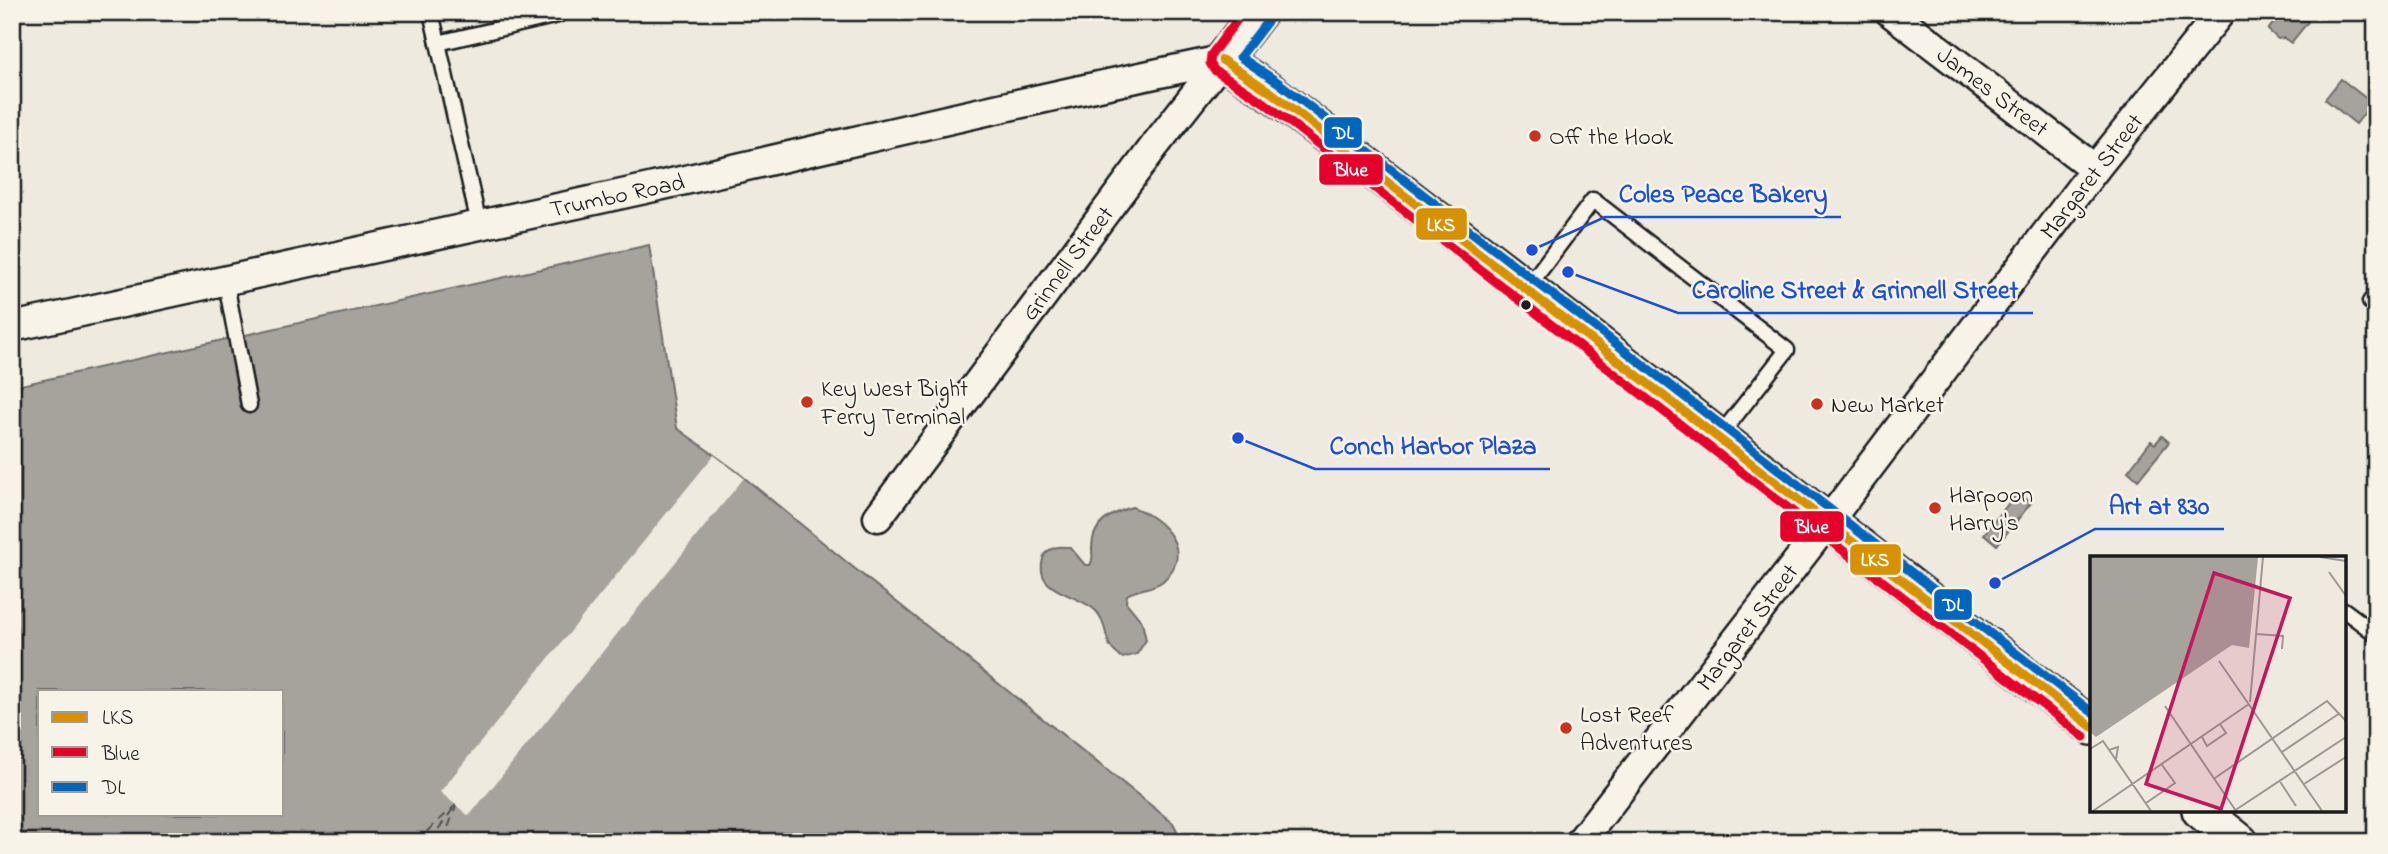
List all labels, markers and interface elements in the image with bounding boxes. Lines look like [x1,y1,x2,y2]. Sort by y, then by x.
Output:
street label: James Street [1928,39,2055,147]
street label: Margaret Street [2033,107,2153,248]
line badge: DL [1323,116,1363,149]
text: DL [1332,121,1354,148]
place label: Off the Hook [1549,121,1673,156]
marker: Off the Hook [1527,128,1543,144]
line badge: Blue [1318,153,1384,186]
text: Blue [1333,158,1369,185]
street label: Trumbo Road [547,166,689,229]
callout: Coles Peace Bakery [1605,170,1841,217]
text: Coles Peace Bakery [1619,177,1827,215]
street label: Grinnell Street [1014,200,1124,329]
line badge: LKS [1415,207,1468,241]
text: LKS [1427,213,1455,240]
callout: Caroline Street & Grinnell Street [1678,266,2033,313]
text: Caroline Street & Grinnell Street [1692,273,2019,311]
unlabelled marker [1519,298,1533,312]
place label: Key West Bight Ferry Terminal [820,373,968,437]
place label: New Market [1831,389,1944,424]
marker: Key West Bight Ferry Terminal [799,394,815,410]
marker: New Market [1809,396,1825,412]
callout: Conch Harbor Plaza [1315,422,1550,469]
text: Conch Harbor Plaza [1330,429,1536,467]
place label: Harpoon Harry's [1949,479,2033,543]
callout: Art at 830 [2095,482,2224,529]
text: Art at 830 [2109,489,2209,527]
marker: Harpoon Harry's [1927,500,1943,516]
line badge: Blue [1779,510,1845,543]
text: Blue [1794,515,1830,542]
line badge: LKS [1849,543,1902,576]
text: LKS [1861,548,1889,575]
inset map [2090,556,2346,812]
street label: Margaret Street [1689,557,1809,700]
line badge: DL [1933,588,1973,621]
text: DL [1942,593,1964,620]
legend [38,690,284,816]
place label: Lost Reef Adventures [1580,699,1693,762]
text: LKS [102,704,133,734]
marker: Lost Reef Adventures [1558,720,1574,736]
text: Blue [101,740,140,770]
text: DL [101,774,125,804]

